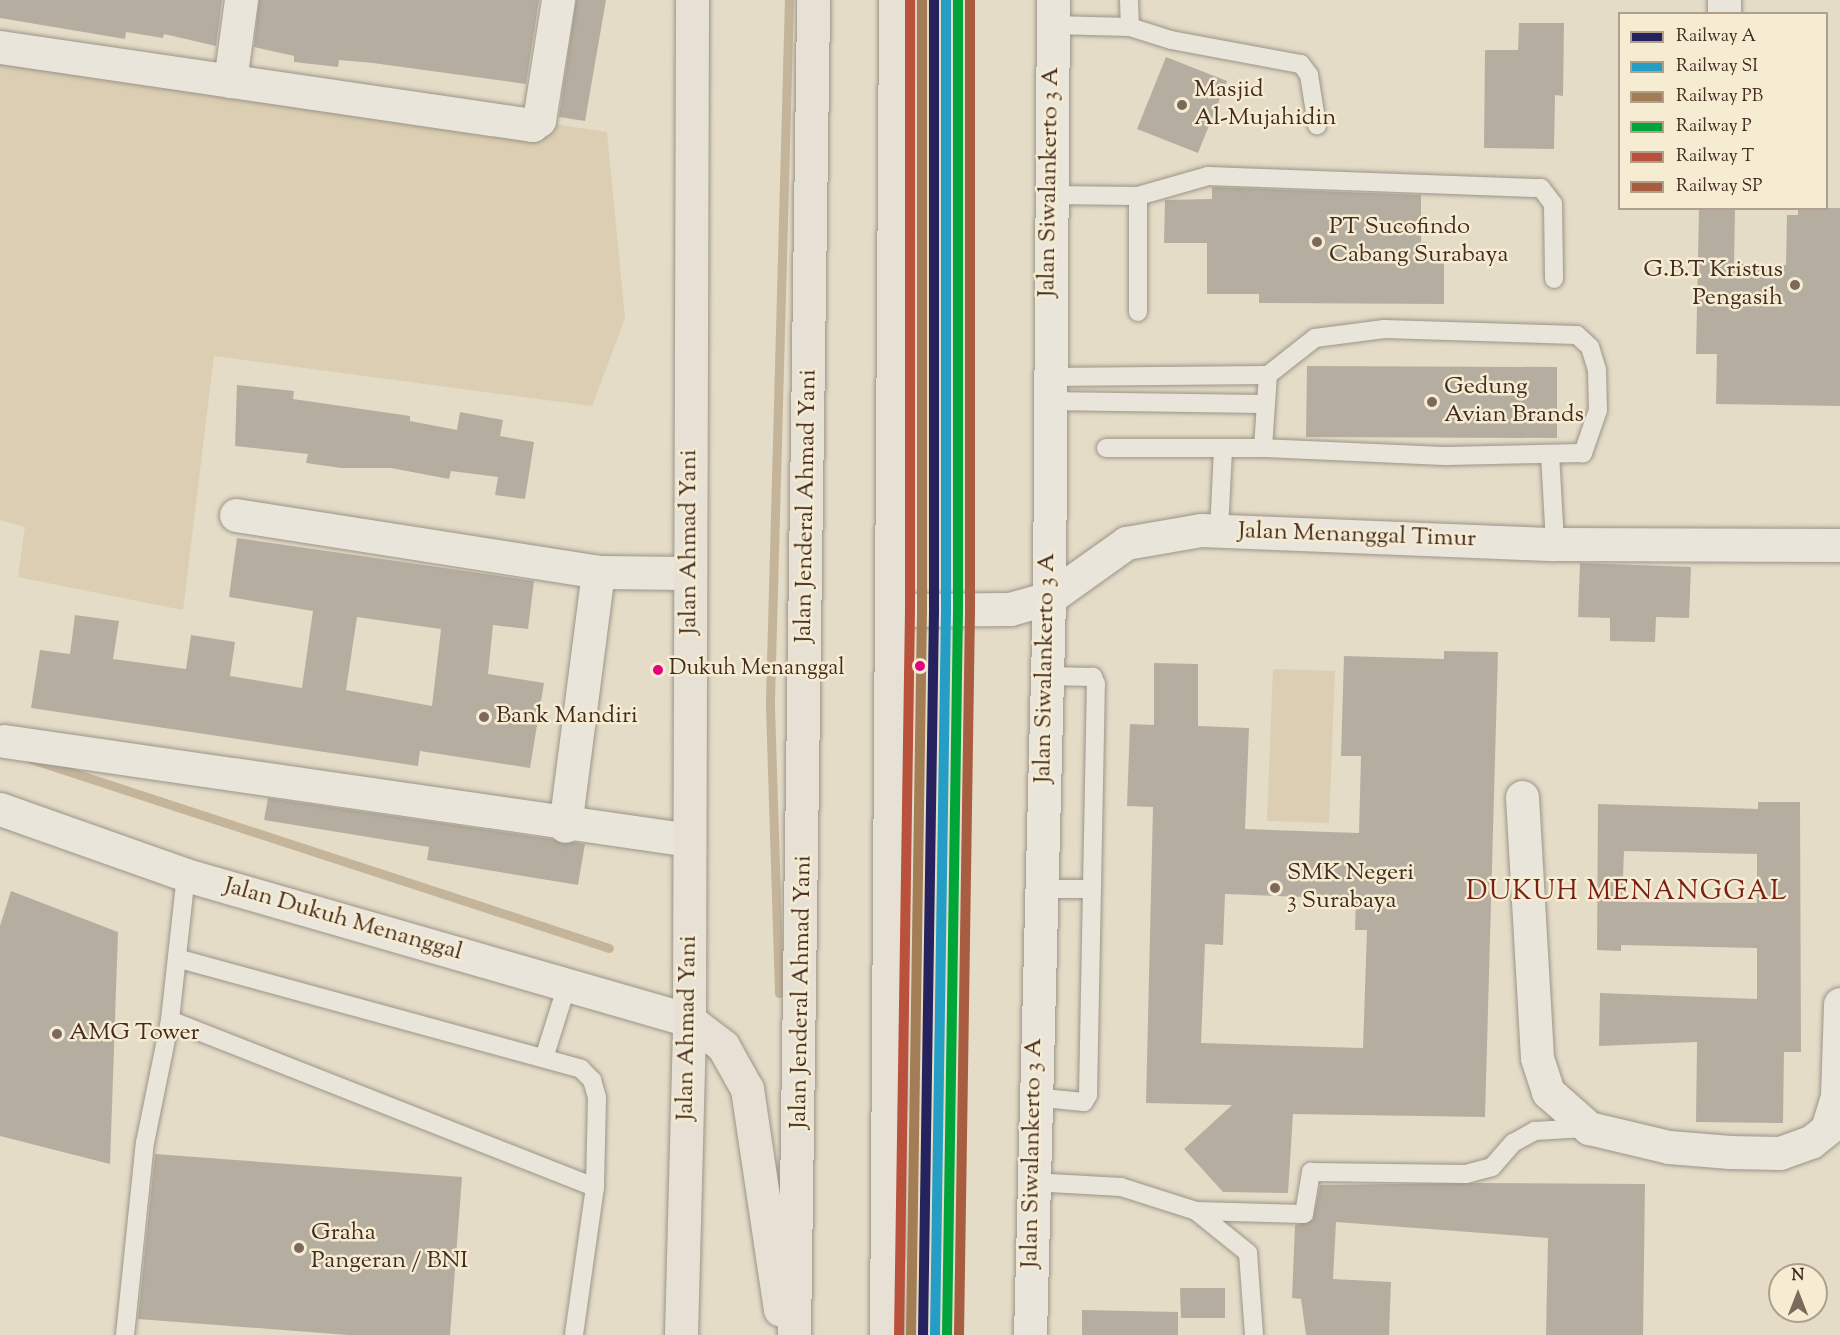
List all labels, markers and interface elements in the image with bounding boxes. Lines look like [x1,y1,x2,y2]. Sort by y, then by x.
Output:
legend [1618,12,1828,210]
text: Railway A [1676,24,1756,50]
text: Railway SI [1676,54,1758,80]
street label: Jalan Siwalankerto 3 A [1034,66,1066,298]
place label: Masjid Al-Mujahidin [1194,77,1336,133]
text: Railway PB [1676,84,1763,110]
marker: Masjid Al-Mujahidin [1175,98,1189,112]
text: Railway P [1676,114,1752,140]
text: Railway T [1676,144,1754,170]
text: Railway SP [1676,174,1762,200]
place label: PT Sucofindo Cabang Surabaya [1329,214,1509,270]
marker: PT Sucofindo Cabang Surabaya [1310,235,1324,249]
place label: G.B.T Kristus Pengasih [1643,257,1783,313]
marker: G.B.T Kristus Pengasih [1788,278,1802,292]
street label: Jalan Jenderal Ahmad Yani [790,369,824,643]
place label: Gedung Avian Brands [1444,374,1584,430]
marker: Gedung Avian Brands [1425,395,1439,409]
street label: Jalan Ahmad Yani [676,449,704,635]
street label: Jalan Menanggal Timur [1237,517,1477,555]
street label: Jalan Siwalankerto 3 A [1030,552,1062,784]
place label: Dukuh Menanggal [669,657,845,683]
unlabelled marker [914,660,926,672]
marker: Dukuh Menanggal [652,664,664,676]
place label: Bank Mandiri [496,703,638,731]
marker: Bank Mandiri [477,710,491,724]
street label: Jalan Jenderal Ahmad Yani [785,855,819,1129]
place label: SMK Negeri 3 Surabaya [1287,860,1414,916]
street label: Jalan Dukuh Menanggal [220,872,466,968]
district label: DUKUH MENANGGAL [1466,877,1788,909]
marker: SMK Negeri 3 Surabaya [1268,881,1282,895]
street label: Jalan Ahmad Yani [672,935,704,1121]
place label: AMG Tower [69,1020,200,1048]
marker: AMG Tower [50,1027,64,1041]
street label: Jalan Siwalankerto 3 A [1017,1037,1049,1269]
place label: Graha Pangeran / BNI [311,1220,468,1276]
marker: Graha Pangeran / BNI [292,1241,306,1255]
north arrow [1768,1263,1828,1323]
text: N [1792,1265,1804,1288]

